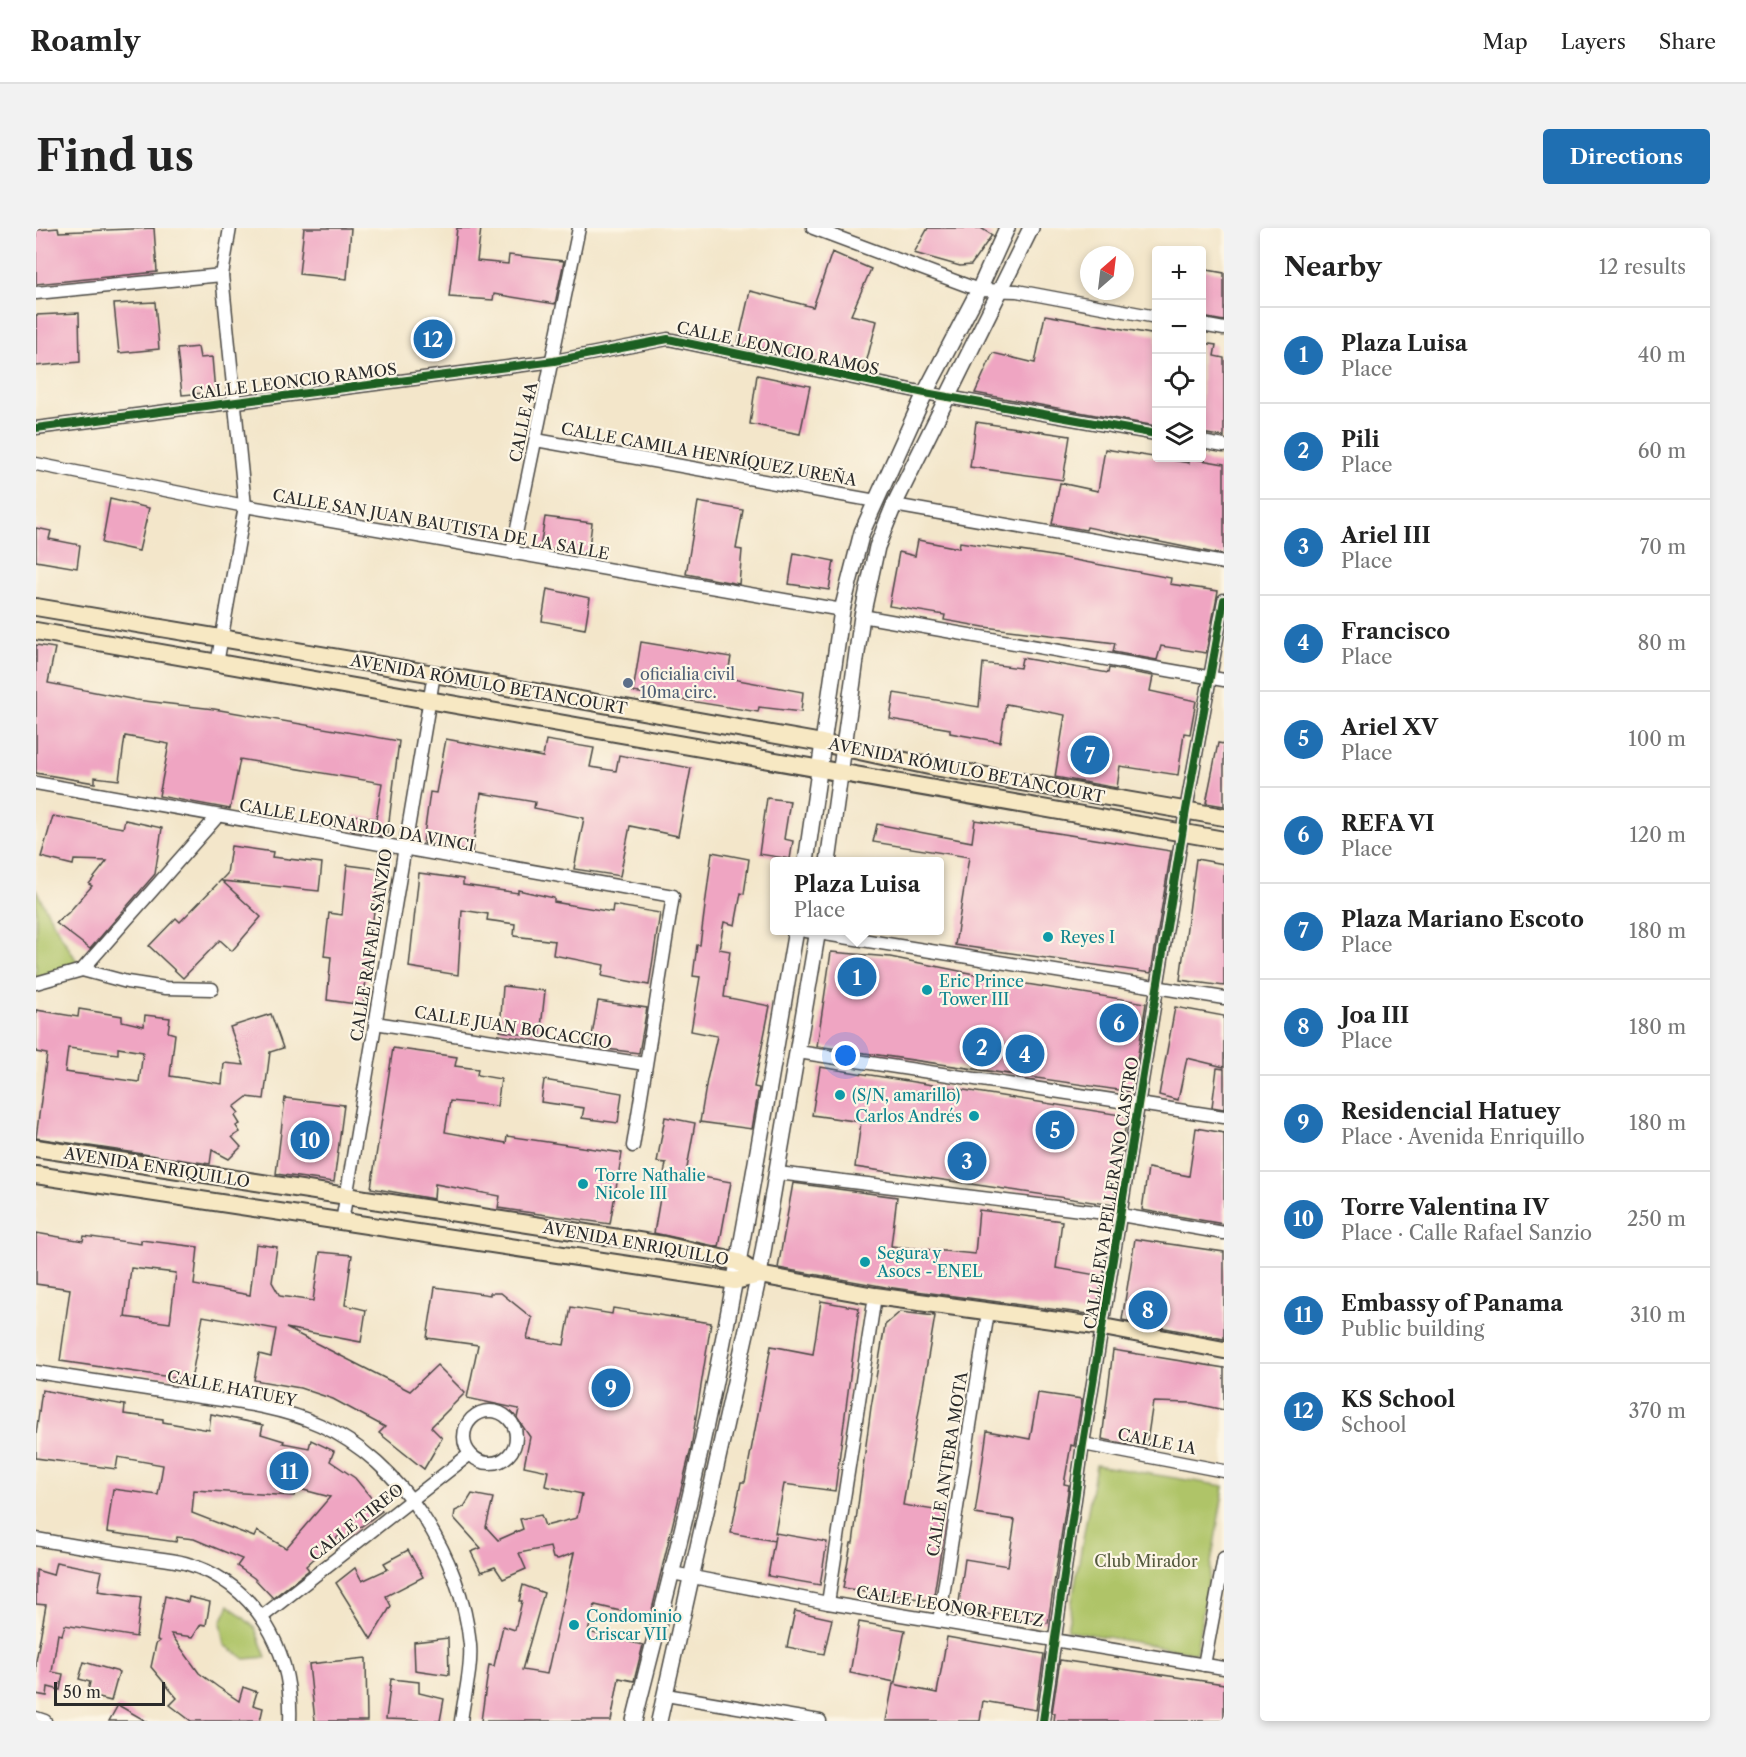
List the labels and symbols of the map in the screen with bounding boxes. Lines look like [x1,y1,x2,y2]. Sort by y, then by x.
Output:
north arrow [1080,246,1134,300]
pin: 12 [414,316,452,362]
street label: CALLE LEONCIO RAMOS [675,317,881,379]
street label: CALLE LEONCIO RAMOS [190,359,398,403]
street label: CALLE 4A [505,379,542,464]
street label: CALLE CAMILA HENRÍQUEZ UREÑA [560,417,860,490]
street label: CALLE SAN JUAN BAUTISTA DE LA SALLE [271,484,611,564]
street label: AVENIDA RÓMULO BETANCOURT [348,650,629,718]
place label: oficialia civil 10ma circ. [640,664,735,702]
marker: oficialia civil 10ma circ. [621,676,635,690]
pin: 7 [1070,732,1110,778]
street label: AVENIDA RÓMULO BETANCOURT [826,733,1107,807]
street label: CALLE LEONARDO DA VINCI [238,794,476,856]
street label: CALLE RAFAEL SANZIO [346,847,396,1043]
place label: Reyes I [1060,927,1115,947]
marker: Reyes I [1041,930,1055,944]
pin: 1 [838,954,876,999]
place label: Eric Prince Tower III [939,971,1024,1009]
marker: Eric Prince Tower III [920,983,934,997]
pin: 6 [1100,1000,1138,1046]
street label: CALLE JUAN BOCACCIO [413,1002,613,1052]
pin: 2 [962,1024,1002,1070]
pin: 4 [1006,1032,1044,1076]
your location [831,1041,860,1070]
street label: CALLE EVA PELLERANO CASTRO [1080,1055,1142,1331]
place label: (S/N, amarillo) [852,1085,961,1105]
marker: (S/N, amarillo) [833,1088,847,1102]
place label: Carlos Andrés [855,1106,962,1126]
pin: 5 [1036,1108,1074,1152]
marker: Carlos Andrés [967,1109,981,1123]
pin: 10 [290,1118,330,1162]
pin: 3 [948,1138,986,1184]
street label: AVENIDA ENRIQUILLO [62,1142,251,1192]
place label: Torre Nathalie Nicole III [595,1165,706,1203]
marker: Torre Nathalie Nicole III [576,1177,590,1191]
street label: AVENIDA ENRIQUILLO [541,1217,730,1269]
place label: Segura y Asocs - ENEL [876,1243,983,1281]
marker: Segura y Asocs - ENEL [858,1255,872,1269]
pin: 8 [1128,1288,1168,1332]
street label: CALLE HATUEY [166,1366,299,1410]
pin: 9 [592,1366,630,1410]
street label: CALLE ANTERA MOTA [922,1369,972,1558]
street label: CALLE 1A [1116,1424,1199,1459]
pin: 11 [270,1448,308,1494]
street label: CALLE TIREO [305,1479,407,1565]
park label: Club Mirador [1094,1551,1198,1571]
street label: CALLE LEONOR FELTZ [855,1581,1045,1631]
place label: Condominio Criscar VII [586,1606,682,1644]
marker: Condominio Criscar VII [567,1618,581,1632]
scale bar [54,1679,165,1706]

